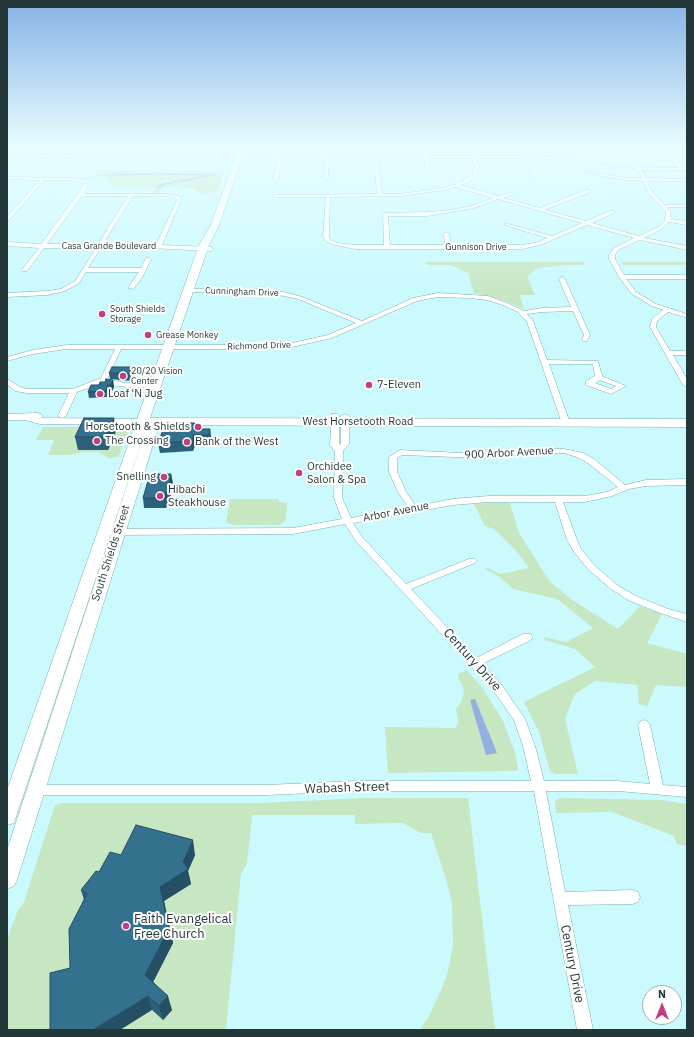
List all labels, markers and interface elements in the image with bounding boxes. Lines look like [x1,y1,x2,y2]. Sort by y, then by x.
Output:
street label: Casa Grande Boulevard [62,241,156,251]
street label: Gunnison Drive [445,242,507,252]
street label: Cunningham Drive [205,285,279,299]
place label: South Shields Storage [110,304,165,325]
marker: South Shields Storage [97,309,107,319]
marker: Grease Monkey [143,330,153,340]
place label: Grease Monkey [156,330,218,340]
street label: Richmond Drive [227,339,291,353]
place label: 20/20 Vision Center [131,366,183,387]
marker: 20/20 Vision Center [118,371,128,381]
place label: 7-Eleven [377,378,421,392]
marker: 7-Eleven [364,380,374,390]
place label: Loaf 'N Jug [108,387,162,401]
marker: Loaf 'N Jug [95,389,105,399]
street label: West Horsetooth Road [303,415,413,429]
place label: Horsetooth & Shields [85,420,190,434]
marker: Horsetooth & Shields [193,422,203,432]
place label: The Crossing [105,434,169,448]
place label: Bank of the West [195,435,279,449]
marker: The Crossing [92,436,102,446]
marker: Bank of the West [182,437,192,447]
street label: 900 Arbor Avenue [464,444,554,462]
place label: Orchidee Salon & Spa [307,460,366,486]
marker: Orchidee Salon & Spa [294,468,304,478]
place label: Snelling [117,470,156,484]
marker: Snelling [159,472,169,482]
place label: Hibachi Steakhouse [168,483,226,509]
marker: Hibachi Steakhouse [155,491,165,501]
street label: Arbor Avenue [362,499,430,525]
street label: South Shields Street [89,503,133,603]
street label: Century Drive [440,625,504,695]
street label: Wabash Street [304,779,390,797]
place label: Faith Evangelical Free Church [134,911,232,942]
marker: Faith Evangelical Free Church [121,921,131,931]
street label: Century Drive [557,924,587,1004]
north arrow [642,985,682,1025]
text: N [658,987,666,1001]

